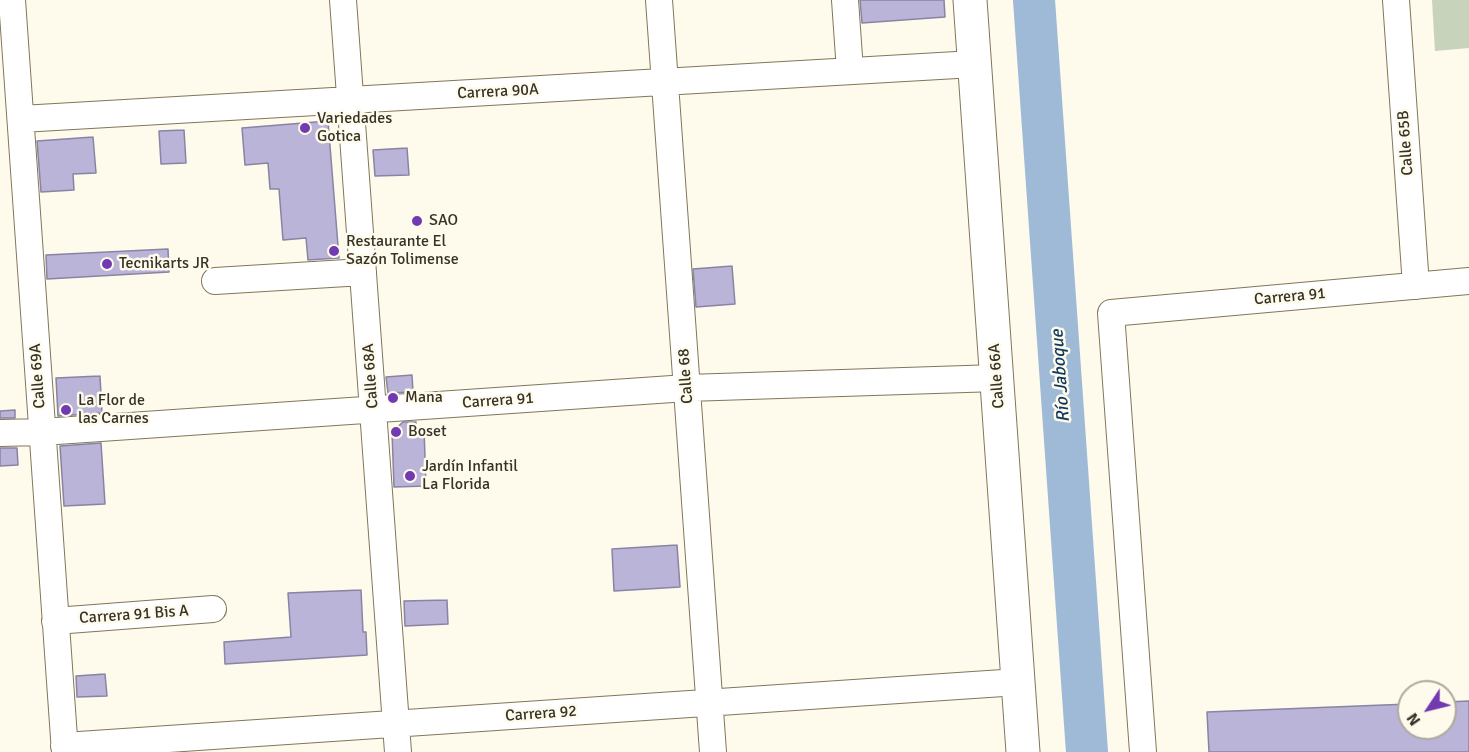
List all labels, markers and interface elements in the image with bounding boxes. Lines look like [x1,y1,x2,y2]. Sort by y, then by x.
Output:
street label: Carrera 90A [457,80,539,104]
place label: Variedades Gotica [317,109,392,147]
street label: Calle 65B [1394,110,1418,176]
marker: Variedades Gotica [298,121,312,135]
place label: SAO [429,211,458,231]
marker: SAO [410,214,424,228]
place label: Restaurante El Sazón Tolimense [346,232,459,270]
marker: Restaurante El Sazón Tolimense [327,244,341,258]
place label: Tecnikarts JR [119,254,209,274]
marker: Tecnikarts JR [100,257,114,271]
street label: Carrera 91 [1253,284,1327,310]
water label: Río Jaboque [1047,329,1075,423]
street label: Calle 69A [26,343,50,409]
street label: Calle 68A [359,343,383,409]
street label: Calle 66A [985,343,1009,409]
street label: Calle 68 [674,348,698,404]
place label: Mana [405,388,443,408]
street label: Carrera 91 [462,389,534,413]
place label: La Flor de las Carnes [78,391,149,429]
marker: Mana [386,391,400,405]
marker: La Flor de las Carnes [59,403,73,417]
place label: Boset [408,422,447,442]
marker: Boset [389,425,403,439]
place label: Jardín Infantil La Florida [422,457,518,495]
marker: Jardín Infantil La Florida [403,469,417,483]
street label: Carrera 91 Bis A [79,602,189,628]
north arrow [1397,680,1457,740]
street label: Carrera 92 [505,702,577,726]
text: N [1403,709,1425,729]

